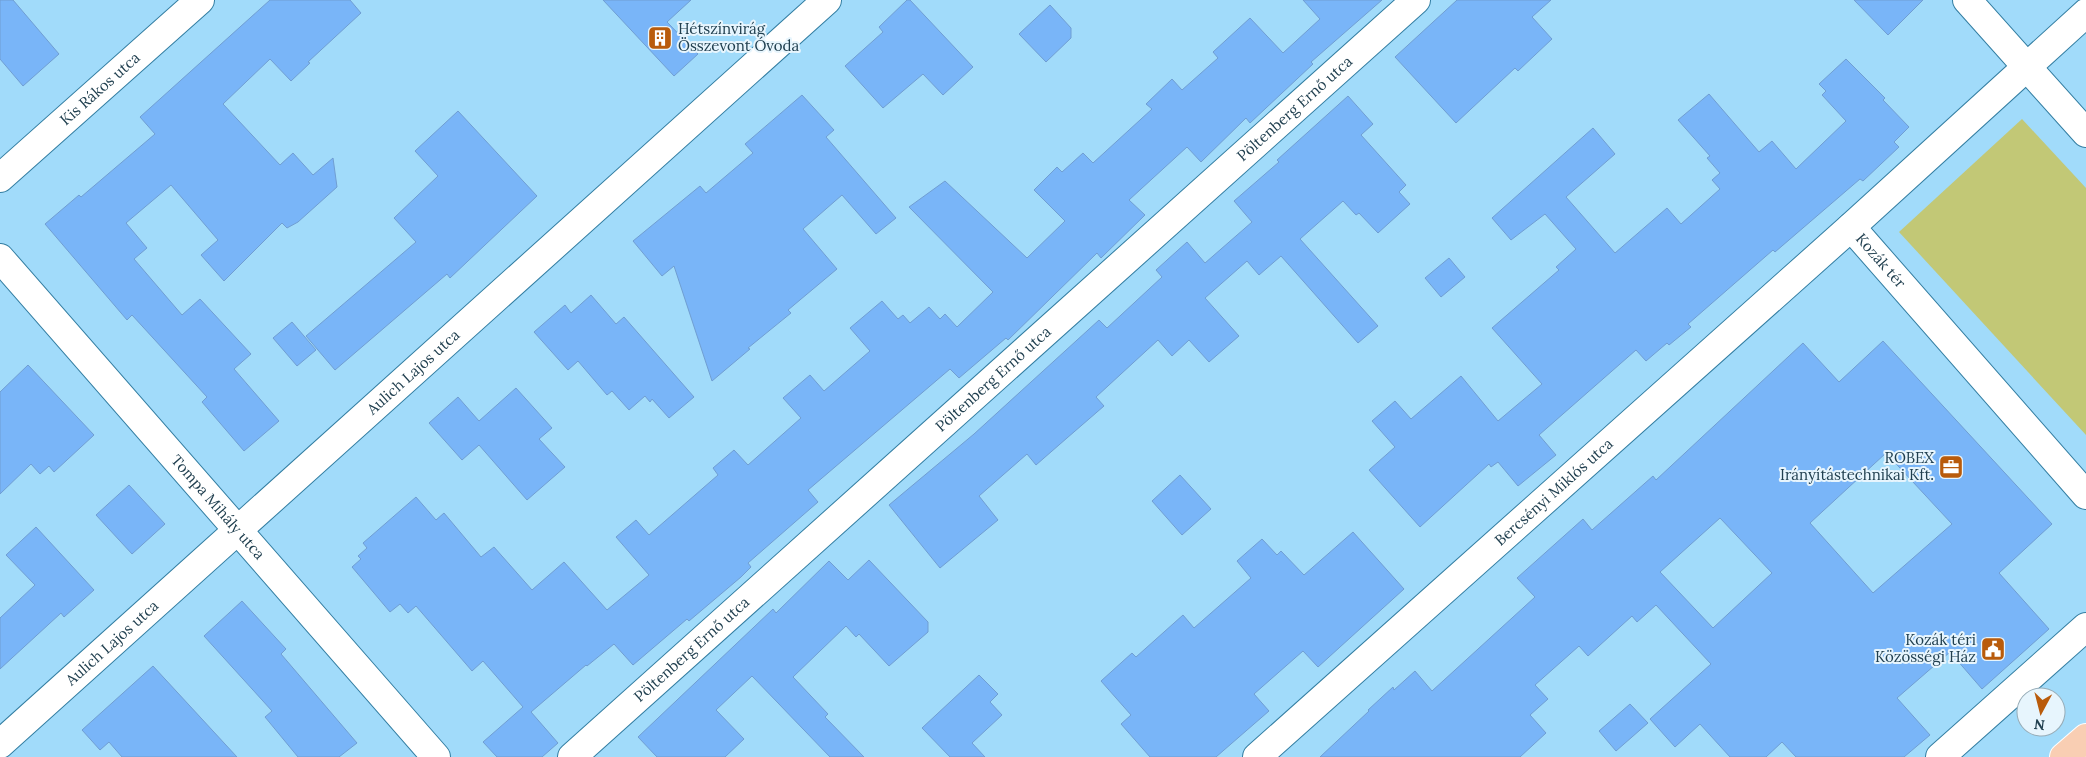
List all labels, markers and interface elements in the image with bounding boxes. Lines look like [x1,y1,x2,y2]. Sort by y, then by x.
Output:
place label: Hétszínvirág Összevont Óvoda [678,19,800,55]
building icon: Hétszínvirág Összevont Óvoda [647,25,673,51]
street label: Kis Rákos utca [56,48,144,129]
street label: Pöltenberg Ernő utca [1233,51,1356,165]
street label: Kozák tér [1852,229,1911,292]
street label: Pöltenberg Ernő utca [931,322,1055,435]
street label: Aulich Lajos utca [362,325,464,419]
street label: Bercsényi Miklós utca [1490,434,1617,549]
place label: ROBEX Irányítástechnikai Kft. [1780,448,1934,484]
street label: Tompa Mihály utca [167,451,269,563]
office icon: ROBEX Irányítástechnikai Kft. [1938,454,1964,480]
street label: Pöltenberg Ernő utca [630,592,753,706]
street label: Aulich Lajos utca [61,596,162,690]
place label: Kozák téri Közösségi Ház [1875,630,1976,666]
public building icon: Kozák téri Közösségi Ház [1980,636,2006,662]
north arrow [2016,687,2066,737]
text: N [2033,715,2046,734]

